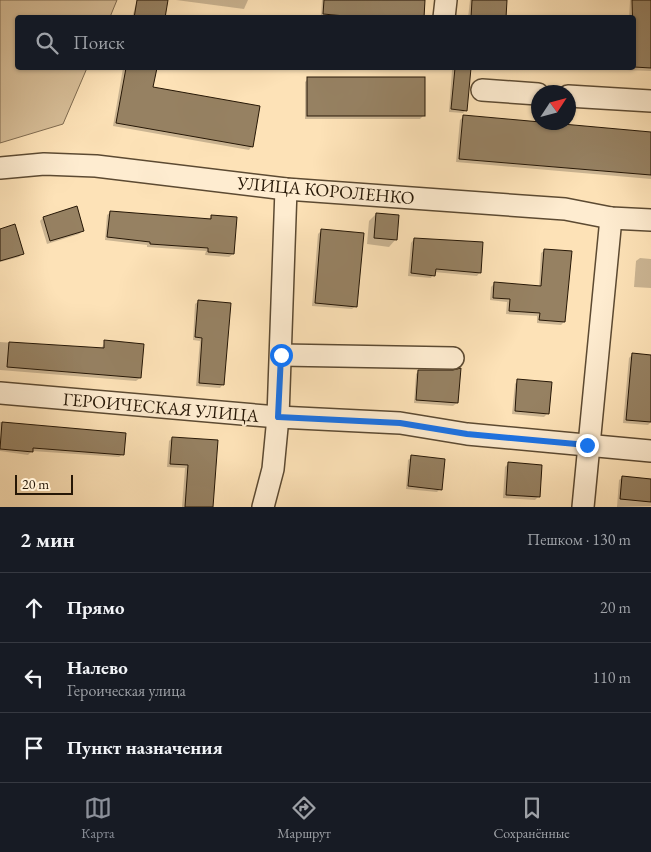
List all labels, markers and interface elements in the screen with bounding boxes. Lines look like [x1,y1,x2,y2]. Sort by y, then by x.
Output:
search box [15,15,636,70]
icon: search [33,29,61,57]
text: Поиск [73,30,125,55]
north arrow [531,85,576,130]
street label: УЛИЦА КОРОЛЕНКО [235,171,416,209]
route start [270,344,293,367]
street label: ГЕРОИЧЕСКАЯ УЛИЦА [62,387,260,427]
route end [576,434,599,457]
scale bar [15,472,72,495]
text: 20 m [22,475,49,493]
text: 2 мин [20,526,75,553]
text: Пешком · 130 m [527,529,631,550]
icon: ahead [20,594,48,622]
text: Прямо [67,595,125,620]
text: 20 m [600,597,631,618]
text: Налево [67,655,128,680]
icon: left [20,664,48,692]
text: 110 m [592,667,631,688]
text: Героическая улица [67,680,186,701]
icon: arrive [20,734,48,762]
text: Пункт назначения [67,735,223,760]
tab: Карта [81,794,115,842]
tab: Маршрут [277,794,331,842]
tab: Сохранённые [493,794,570,842]

